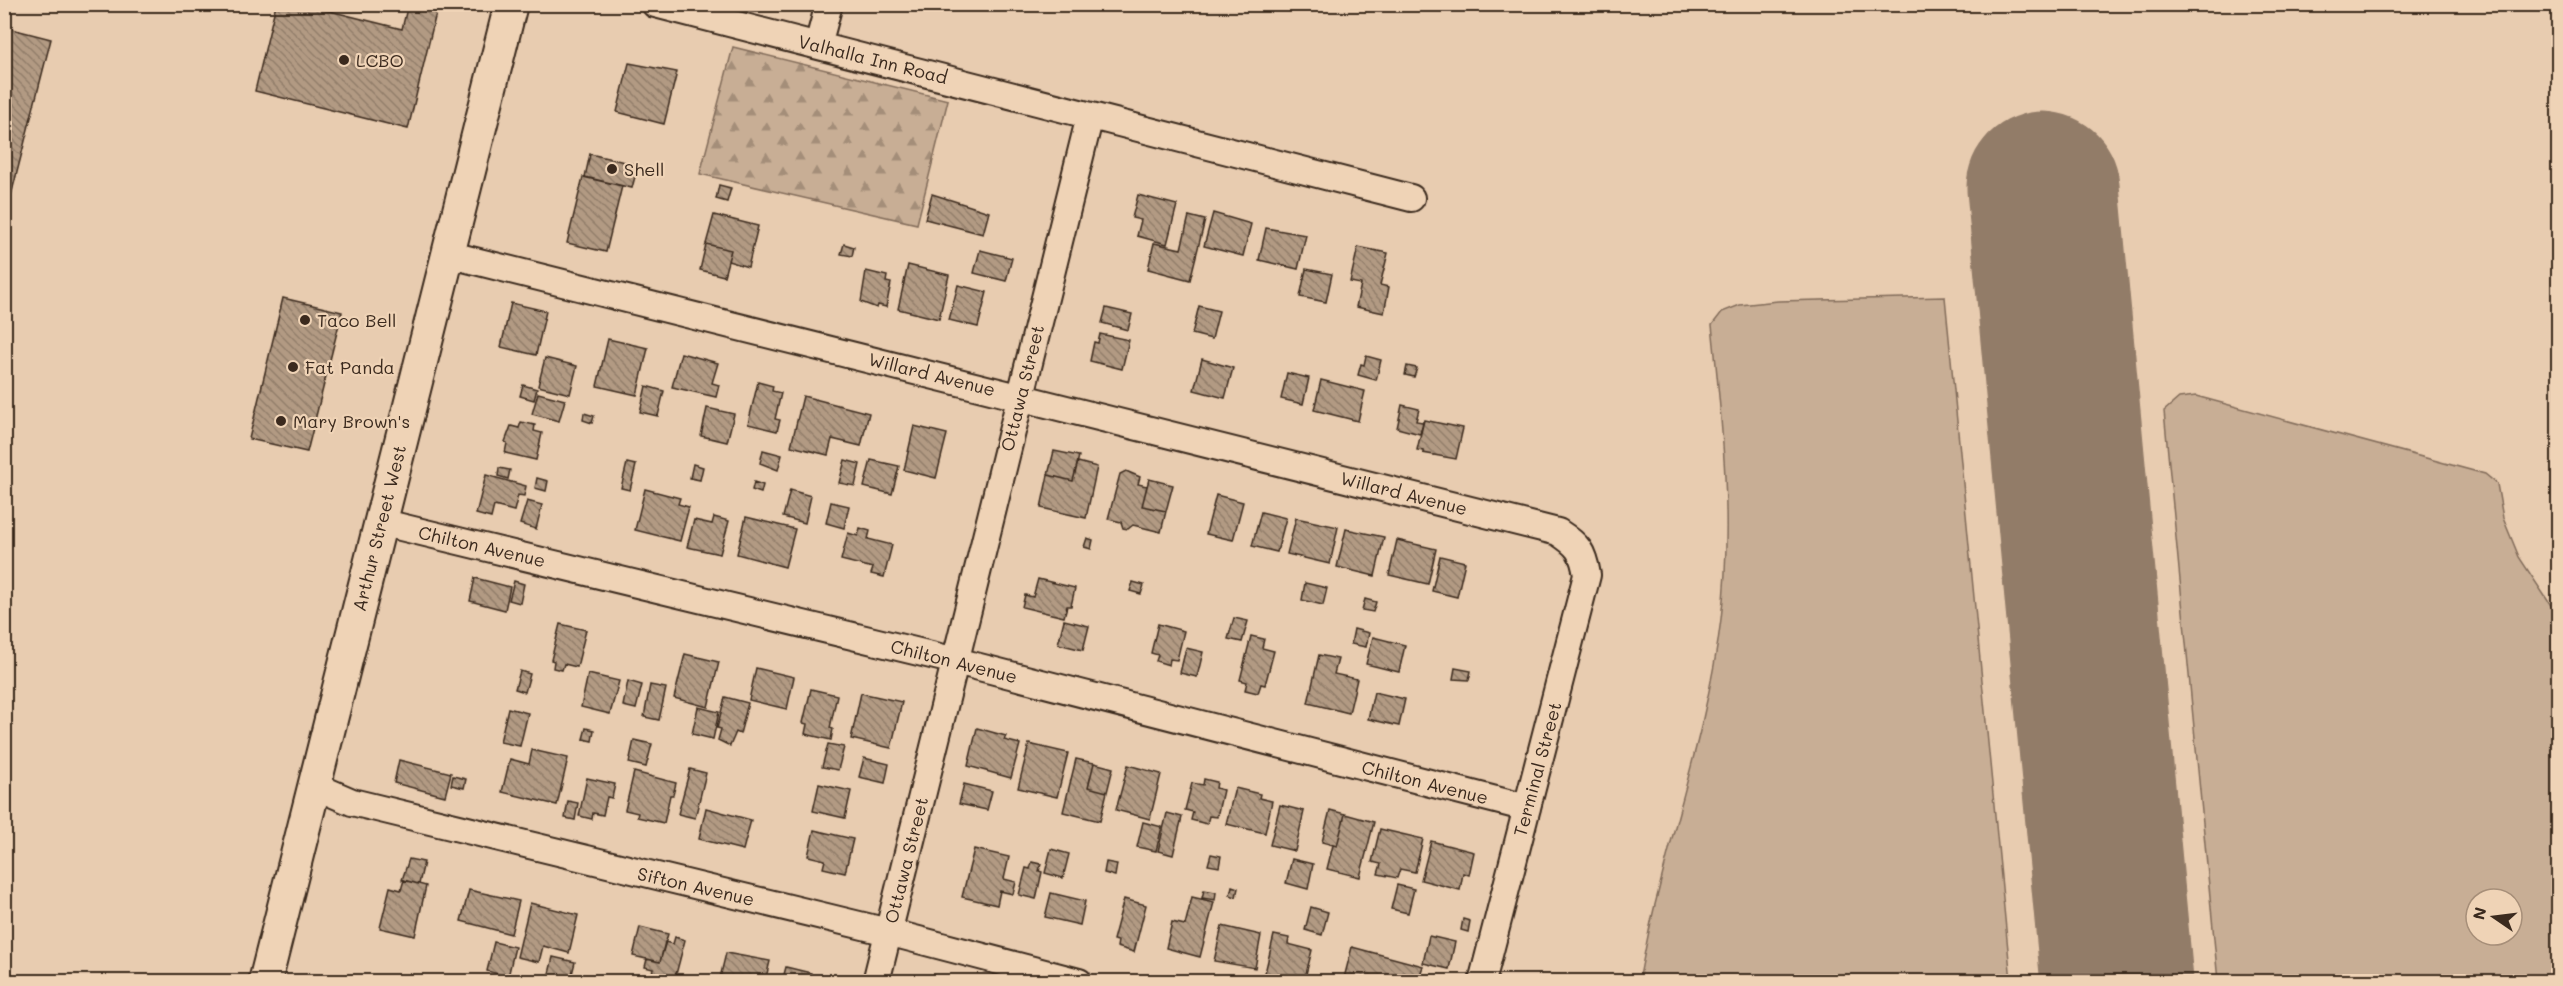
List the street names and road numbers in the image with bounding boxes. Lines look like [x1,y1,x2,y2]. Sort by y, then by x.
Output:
street label: Valhalla Inn Road [796,29,950,89]
street label: Ottawa Street [995,322,1049,454]
street label: Willard Avenue [866,347,998,401]
street label: Arthur Street West [347,442,411,614]
street label: Willard Avenue [1338,466,1470,520]
street label: Chilton Avenue [416,520,548,572]
street label: Chilton Avenue [888,634,1020,688]
street label: Terminal Street [1507,699,1567,839]
street label: Chilton Avenue [1359,755,1491,809]
street label: Ottawa Street [879,794,933,926]
street label: Sifton Avenue [635,861,757,911]

